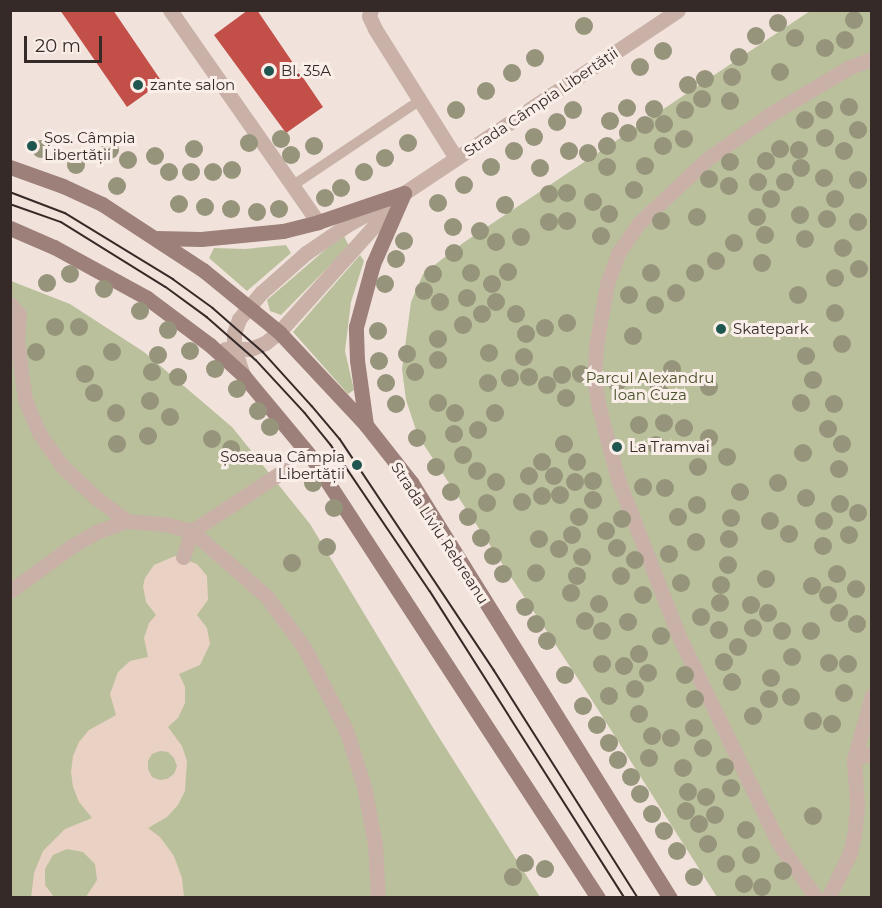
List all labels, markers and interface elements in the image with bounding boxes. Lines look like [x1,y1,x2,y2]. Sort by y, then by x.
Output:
scale bar [27,24,105,62]
text: 20 m [35,35,81,57]
street label: Strada Câmpia Libertății [461,44,621,160]
place label: Bl. 35A [281,62,331,80]
marker: Bl. 35A [262,64,276,78]
place label: zante salon [150,76,235,94]
marker: zante salon [131,78,145,92]
place label: Șos. Câmpia Libertății [44,128,135,163]
marker: Șos. Câmpia Libertății [25,139,39,153]
place label: Skatepark [733,320,809,338]
marker: Skatepark [714,322,728,336]
park label: Parcul Alexandru Ioan Cuza [586,368,714,403]
place label: La Tramvai [629,438,710,456]
marker: La Tramvai [610,440,624,454]
place label: Șoseaua Câmpia Libertății [220,447,345,482]
marker: Șoseaua Câmpia Libertății [350,458,364,472]
street label: Strada Liviu Rebreanu [387,459,493,607]

